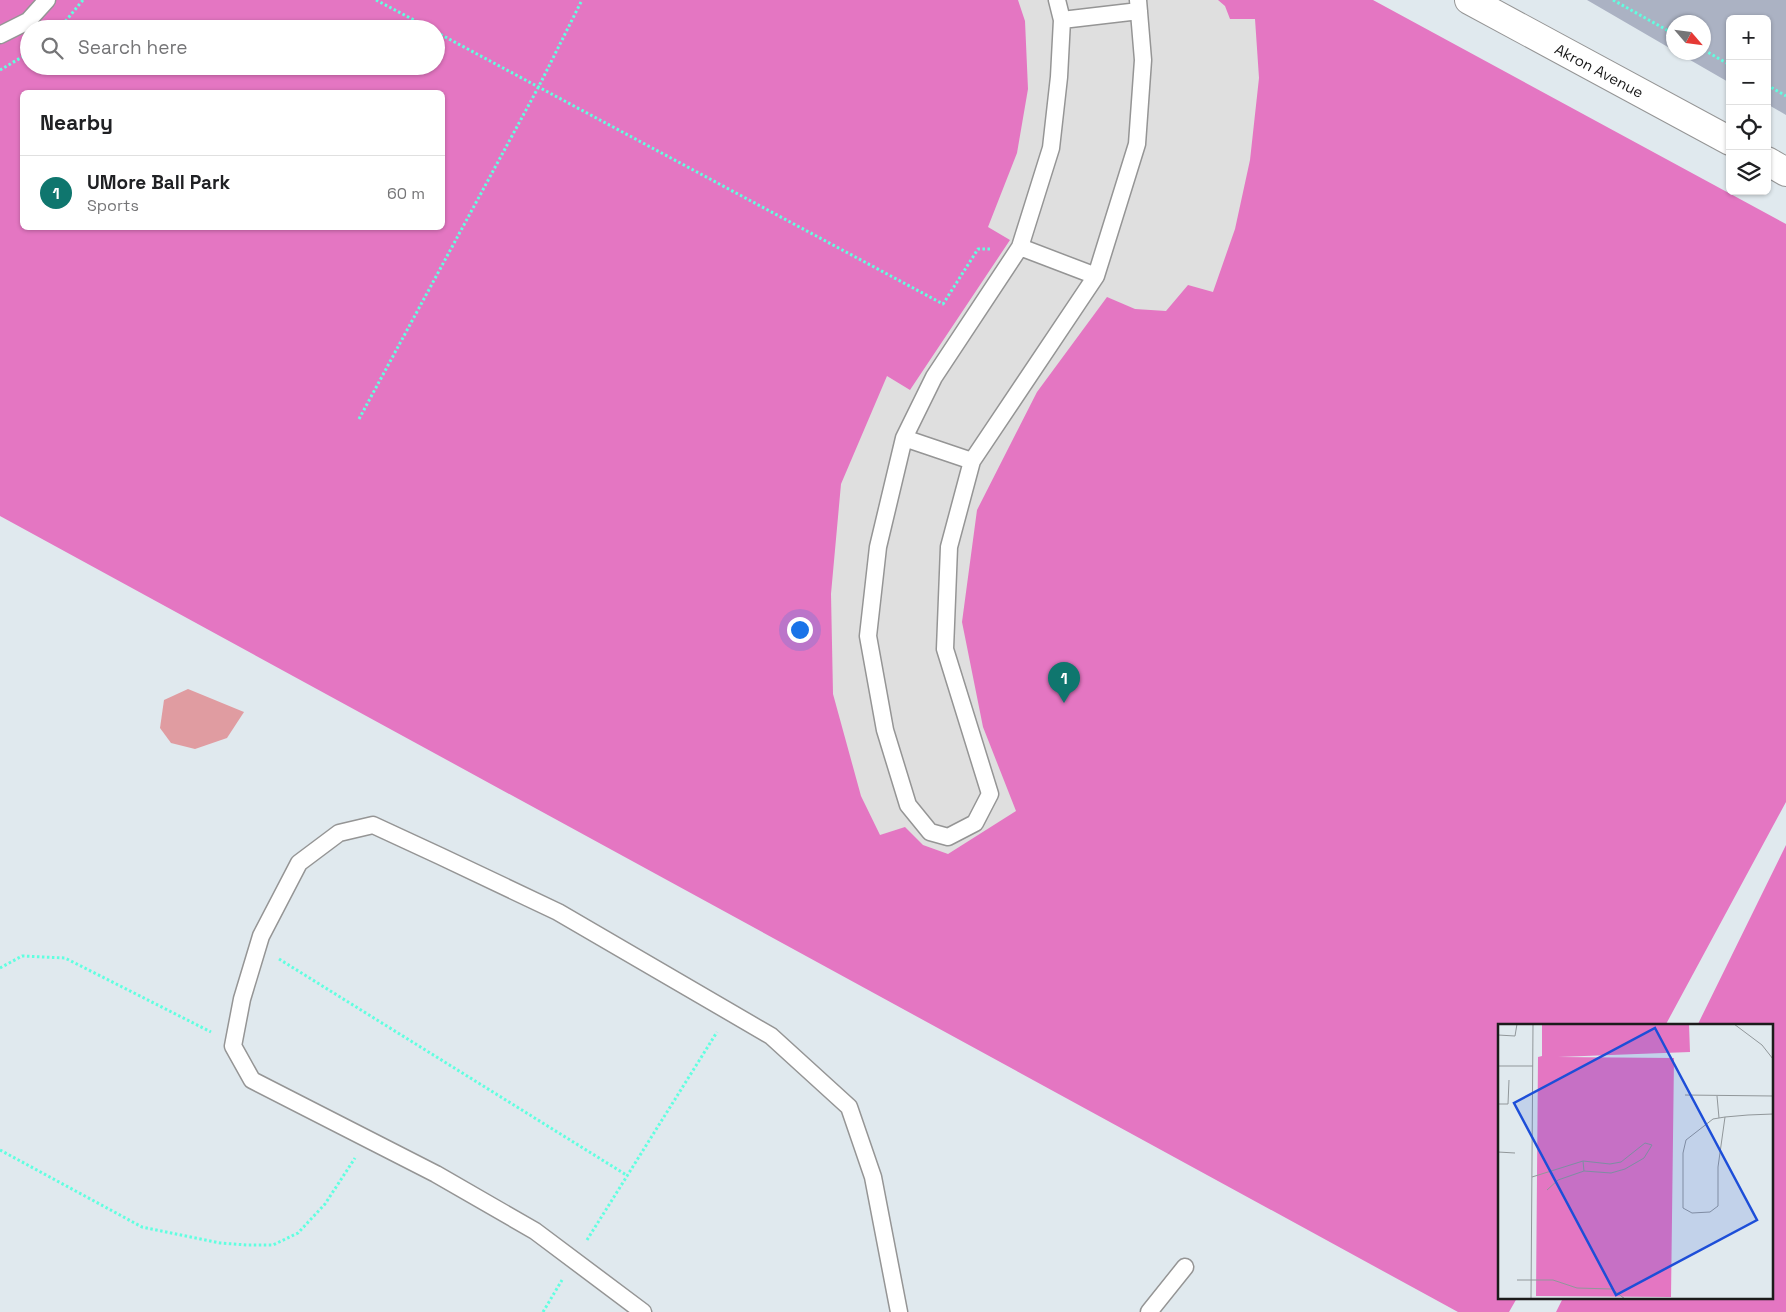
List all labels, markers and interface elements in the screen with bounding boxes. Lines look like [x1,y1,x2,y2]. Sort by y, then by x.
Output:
north arrow [1666,15,1711,60]
map controls [1726,15,1771,195]
button: + [1726,15,1771,60]
search box [20,20,445,75]
icon: search [38,34,66,62]
text: Search here [78,35,188,60]
street label: Akron Avenue [1552,39,1647,102]
button: − [1726,60,1771,105]
button: locate [1726,105,1771,150]
text: Nearby [40,109,113,136]
button: layers [1726,150,1771,195]
text: UMore Ball Park [87,170,230,195]
text: 1 [52,183,60,204]
text: 60 m [387,183,425,204]
text: Sports [87,195,139,216]
your location [787,617,813,643]
pin: 1 [1048,662,1080,703]
inset map [1498,1024,1774,1300]

